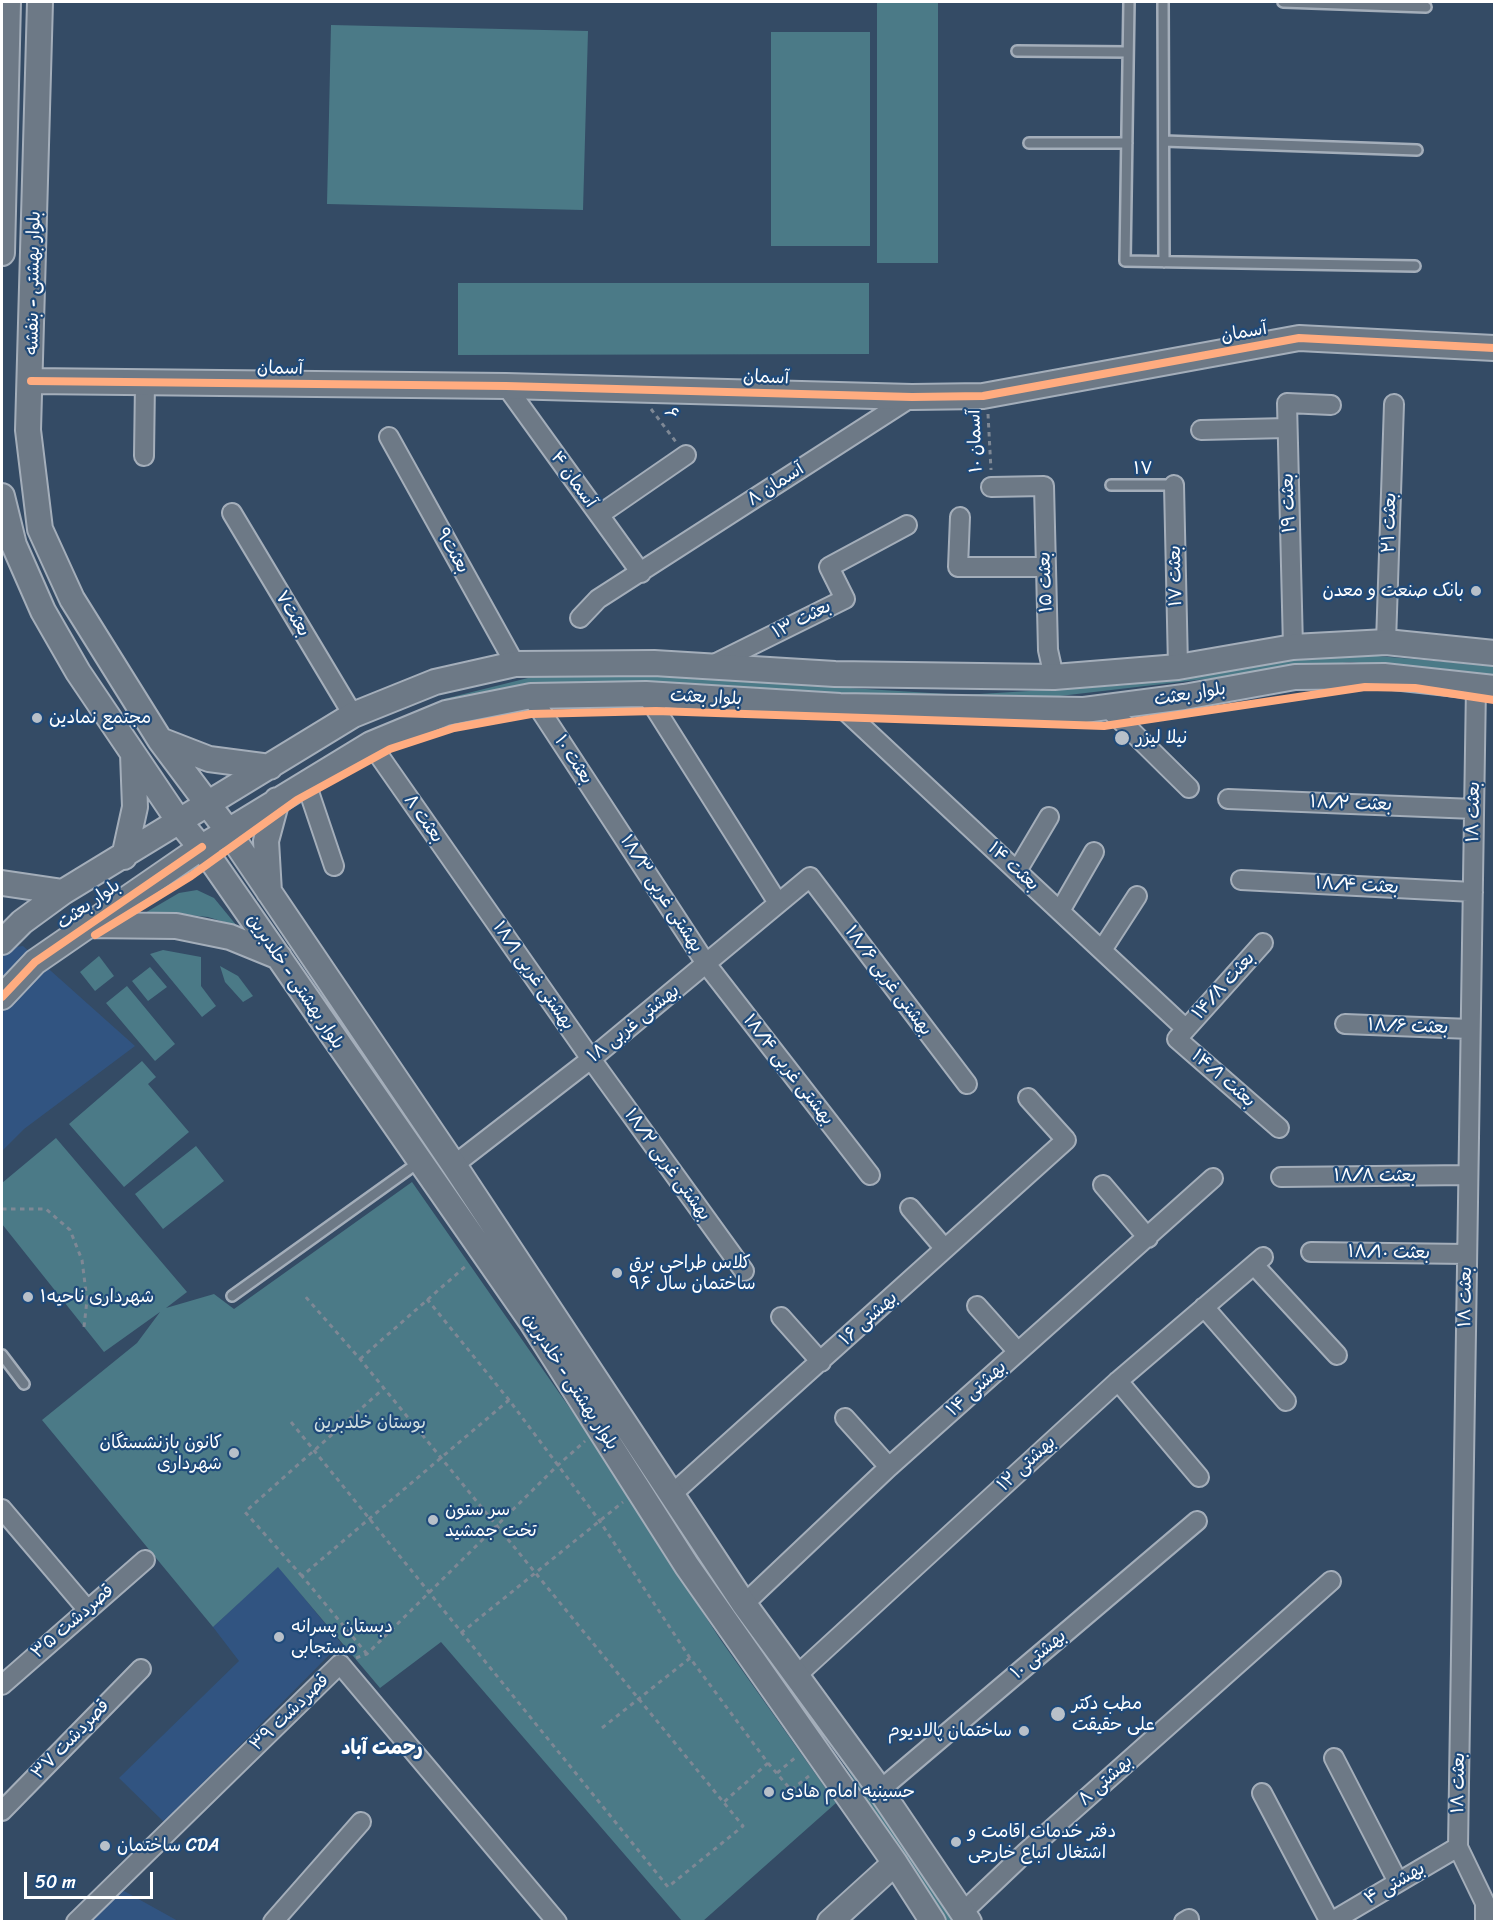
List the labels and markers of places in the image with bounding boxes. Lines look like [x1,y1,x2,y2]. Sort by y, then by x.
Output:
place label: بانک صنعت و معدن [1322,580,1464,602]
marker: بانک صنعت و معدن [1469,584,1483,598]
place label: مجتمع نمادین [49,707,151,729]
marker: مجتمع نمادین [30,711,44,725]
place label: نیلا لیزر [1136,727,1187,749]
marker: نیلا لیزر [1113,729,1131,747]
place label: کلاس طراحی برق ساختمان سال ۹۶ [629,1252,756,1294]
marker: کلاس طراحی برق ساختمان سال ۹۶ [610,1266,624,1280]
place label: شهرداری ناحیه۱ [40,1286,154,1308]
marker: شهرداری ناحیه۱ [21,1290,35,1304]
place label: کانون بازنشستگان شهرداری [100,1432,222,1474]
marker: کانون بازنشستگان شهرداری [227,1446,241,1460]
place label: سر ستون تخت جمشید [445,1499,537,1541]
marker: سر ستون تخت جمشید [426,1513,440,1527]
place label: دبستان پسرانه مستجابی [291,1616,393,1658]
marker: دبستان پسرانه مستجابی [272,1630,286,1644]
place label: مطب دکتر علی حقیقت [1072,1693,1155,1736]
marker: مطب دکتر علی حقیقت [1049,1705,1067,1723]
place label: ساختمان پالادیوم [888,1720,1012,1742]
marker: ساختمان پالادیوم [1017,1724,1031,1738]
place label: حسینیه امام هادی [781,1781,915,1803]
marker: حسینیه امام هادی [762,1785,776,1799]
place label: دفتر خدمات اقامت و اشتغال اتباع خارجی [968,1821,1116,1864]
place label: ساختمان CDA [117,1835,220,1857]
marker: دفتر خدمات اقامت و اشتغال اتباع خارجی [949,1835,963,1849]
marker: ساختمان CDA [98,1839,112,1853]

